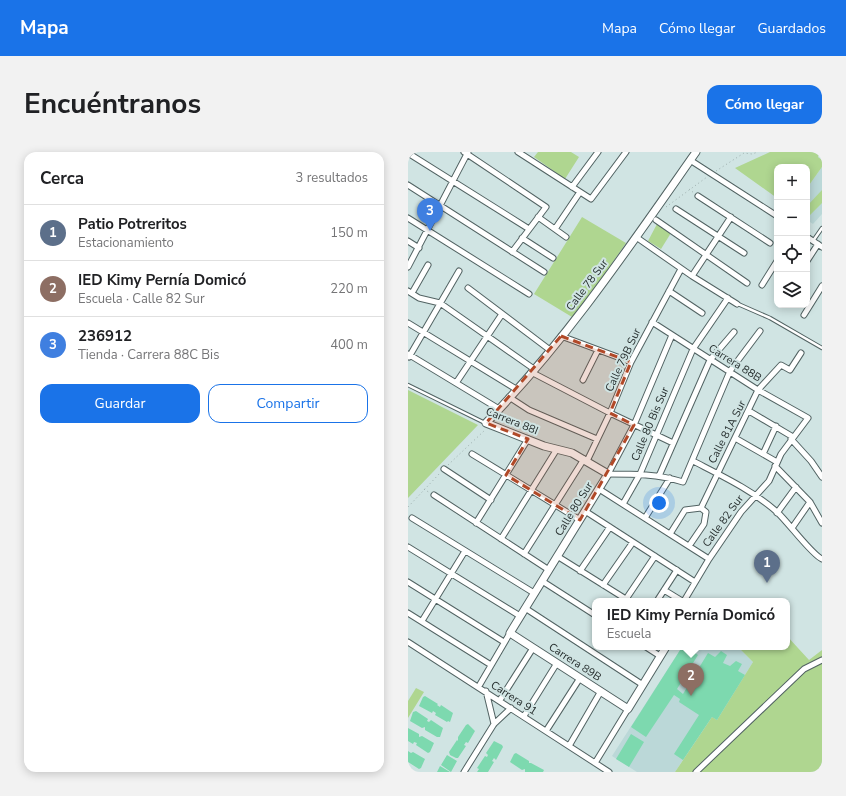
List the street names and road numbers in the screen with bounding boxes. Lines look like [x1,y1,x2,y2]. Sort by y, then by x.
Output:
street label: Calle 78 Sur [563,256,611,314]
street label: Calle 79B Sur [602,326,644,394]
street label: Carrera 88B [706,341,764,385]
street label: Calle 80 Bis Sur [628,385,672,463]
street label: Calle 81A Sur [705,398,749,466]
street label: Carrera 88I [484,404,540,438]
street label: Calle 80 Sur [551,479,597,539]
street label: Calle 82 Sur [699,492,747,550]
street label: Carrera 89B [546,639,604,685]
street label: Carrera 91 [488,677,540,719]

